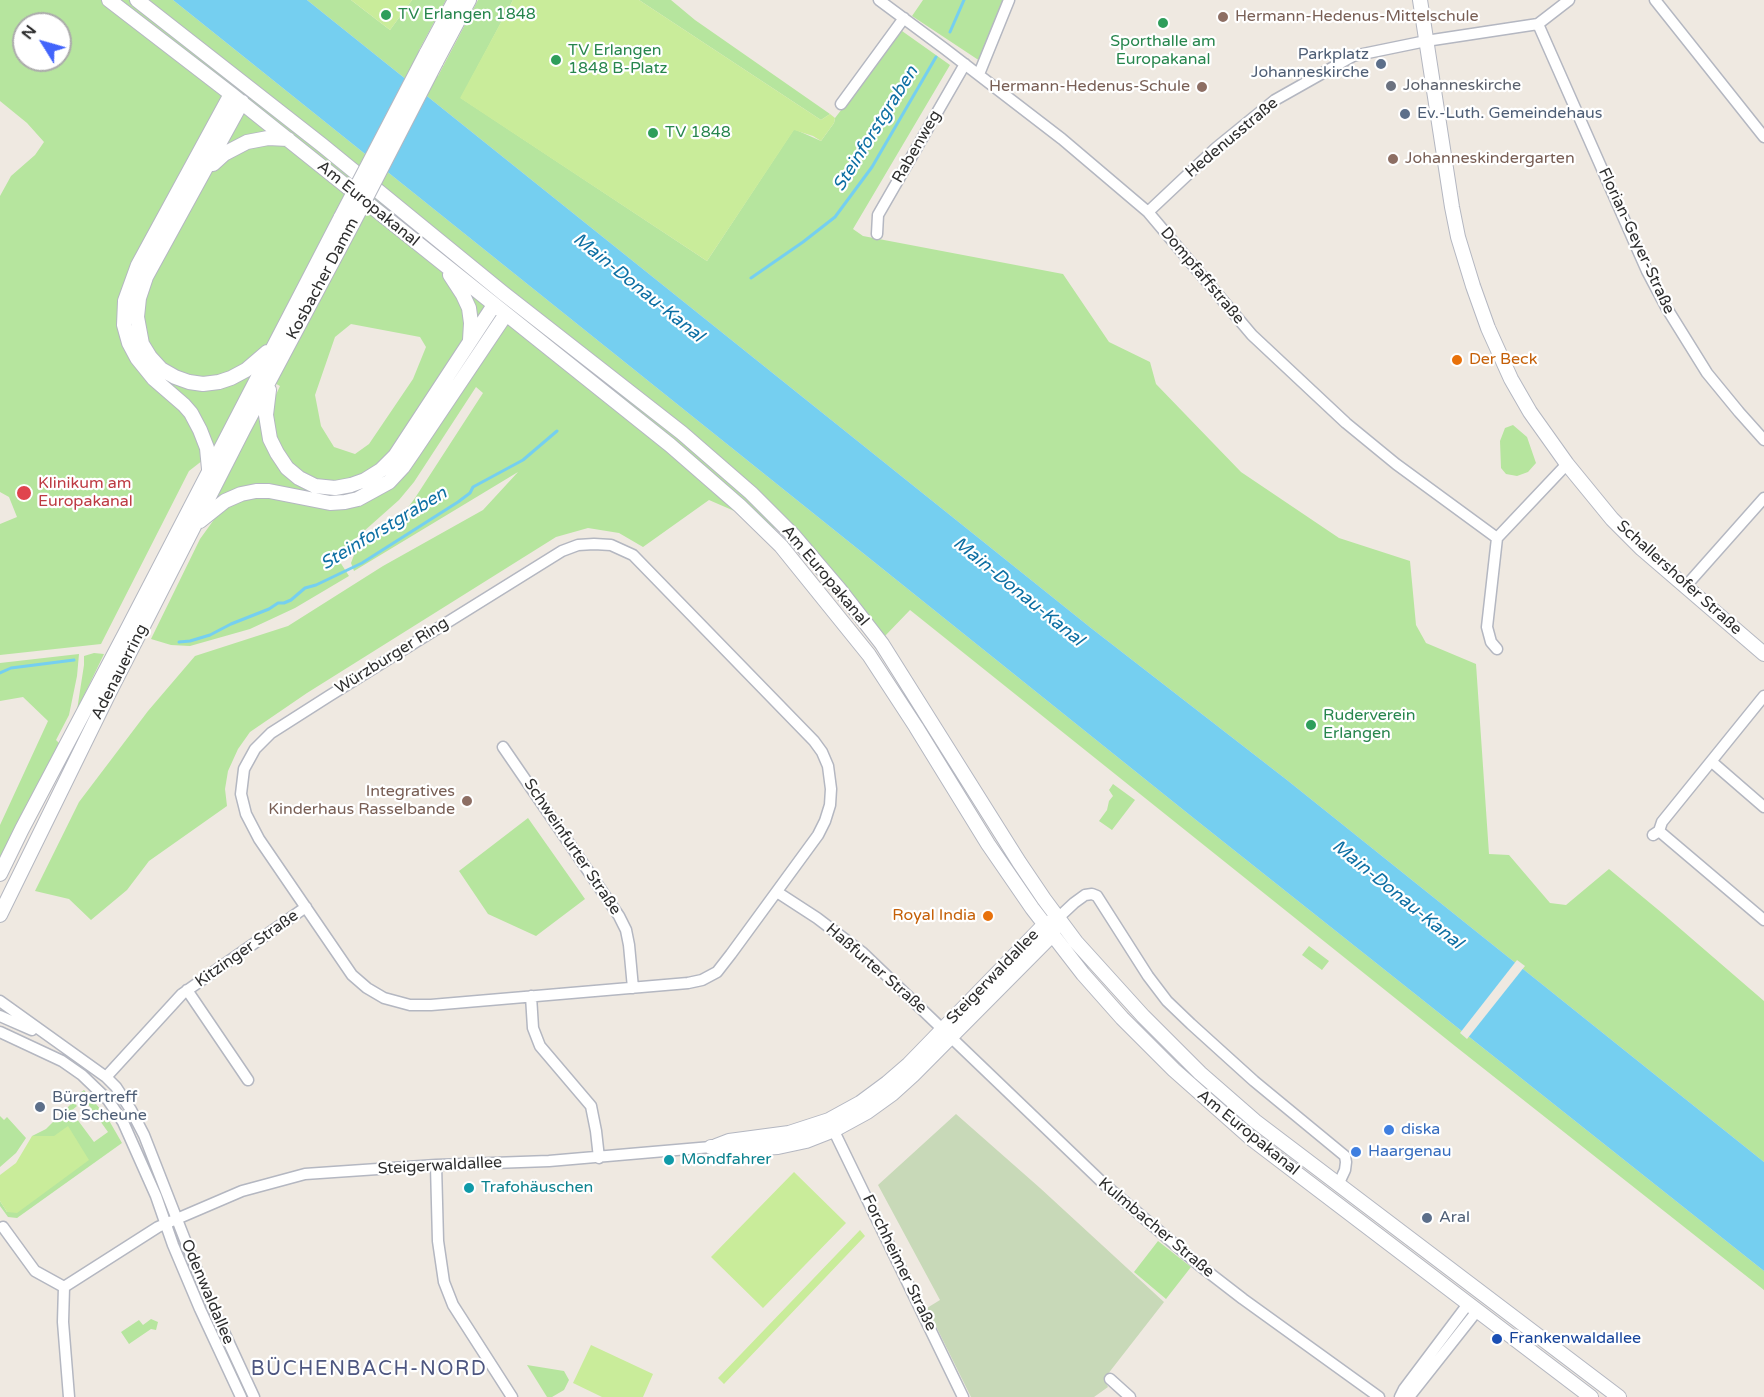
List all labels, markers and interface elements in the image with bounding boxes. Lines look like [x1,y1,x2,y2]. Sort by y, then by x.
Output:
place label: TV Erlangen 1848 [398,5,536,25]
place label: Hermann-Hedenus-Mittelschule [1235,7,1479,27]
marker: TV Erlangen 1848 [379,8,393,22]
marker: Hermann-Hedenus-Mittelschule [1216,10,1230,24]
north arrow [12,12,72,72]
marker: Sporthalle am Europakanal [1156,16,1170,30]
text: N [17,21,41,44]
place label: Sporthalle am Europakanal [1110,32,1216,70]
place label: TV Erlangen 1848 B-Platz [568,41,667,79]
place label: Parkplatz Johanneskirche [1251,45,1369,83]
marker: TV Erlangen 1848 B-Platz [549,53,563,67]
marker: Parkplatz Johanneskirche [1374,57,1388,71]
water label: Steinforstgraben [829,63,923,195]
place label: Johanneskirche [1403,76,1521,96]
place label: Hermann-Hedenus-Schule [989,77,1190,97]
marker: Johanneskirche [1384,79,1398,93]
marker: Hermann-Hedenus-Schule [1195,80,1209,94]
street label: Hedenusstraße [1182,94,1282,182]
place label: Ev.-Luth. Gemeindehaus [1417,104,1603,124]
street label: Rabenweg [888,107,946,187]
marker: Ev.-Luth. Gemeindehaus [1398,107,1412,121]
place label: TV 1848 [665,123,731,143]
marker: TV 1848 [646,126,660,140]
place label: Johanneskindergarten [1405,149,1575,169]
marker: Johanneskindergarten [1386,152,1400,166]
street label: Am Europakanal [313,157,423,251]
street label: Florian-Geyer-Straße [1594,165,1678,317]
street label: Kosbacher Damm [283,215,363,343]
street label: Dompfaffstraße [1156,224,1248,328]
water label: Main-Donau-Kanal [568,229,708,347]
place label: Der Beck [1469,350,1537,370]
marker: Der Beck [1450,353,1464,367]
place label: Klinikum am Europakanal [38,474,133,512]
water label: Steinforstgraben [317,483,451,575]
marker: Klinikum am Europakanal [15,484,33,502]
street label: Schallershofer Straße [1612,517,1746,639]
street label: Am Europakanal [777,522,873,630]
water label: Main-Donau-Kanal [948,533,1088,651]
street label: Würzburger Ring [332,613,452,699]
street label: Adenauerring [88,621,152,723]
place label: Ruderverein Erlangen [1323,706,1416,744]
marker: Ruderverein Erlangen [1304,718,1318,732]
street label: Schweinfurter Straße [519,775,625,919]
place label: Integratives Kinderhaus Rasselbande [268,782,455,820]
marker: Integratives Kinderhaus Rasselbande [460,794,474,808]
water label: Main-Donau-Kanal [1327,836,1467,954]
street label: Kitzinger Straße [192,906,302,992]
place label: Royal India [892,906,976,926]
marker: Royal India [981,909,995,923]
street label: Haßfurter Straße [822,920,930,1018]
street label: Steigerwaldallee [943,926,1043,1028]
street label: Am Europakanal [1193,1086,1303,1180]
place label: Bürgertreff Die Scheune [52,1088,147,1126]
marker: Bürgertreff Die Scheune [33,1100,47,1114]
place label: diska [1401,1120,1440,1140]
marker: diska [1382,1123,1396,1137]
place label: Haargenau [1368,1142,1452,1162]
marker: Haargenau [1349,1145,1363,1159]
place label: Mondfahrer [681,1150,771,1170]
street label: Steigerwaldallee [377,1153,503,1179]
marker: Mondfahrer [662,1153,676,1167]
street label: Kulmbacher Straße [1094,1174,1218,1282]
place label: Trafohäuschen [481,1178,593,1198]
marker: Trafohäuschen [462,1181,476,1195]
street label: Forchheimer Straße [858,1192,940,1334]
place label: Aral [1439,1208,1470,1228]
marker: Aral [1420,1211,1434,1225]
street label: Odenwaldallee [176,1237,238,1347]
place label: Frankenwaldallee [1509,1329,1641,1349]
marker: Frankenwaldallee [1490,1332,1504,1346]
district label: BÜCHENBACH-NORD [251,1358,487,1382]

